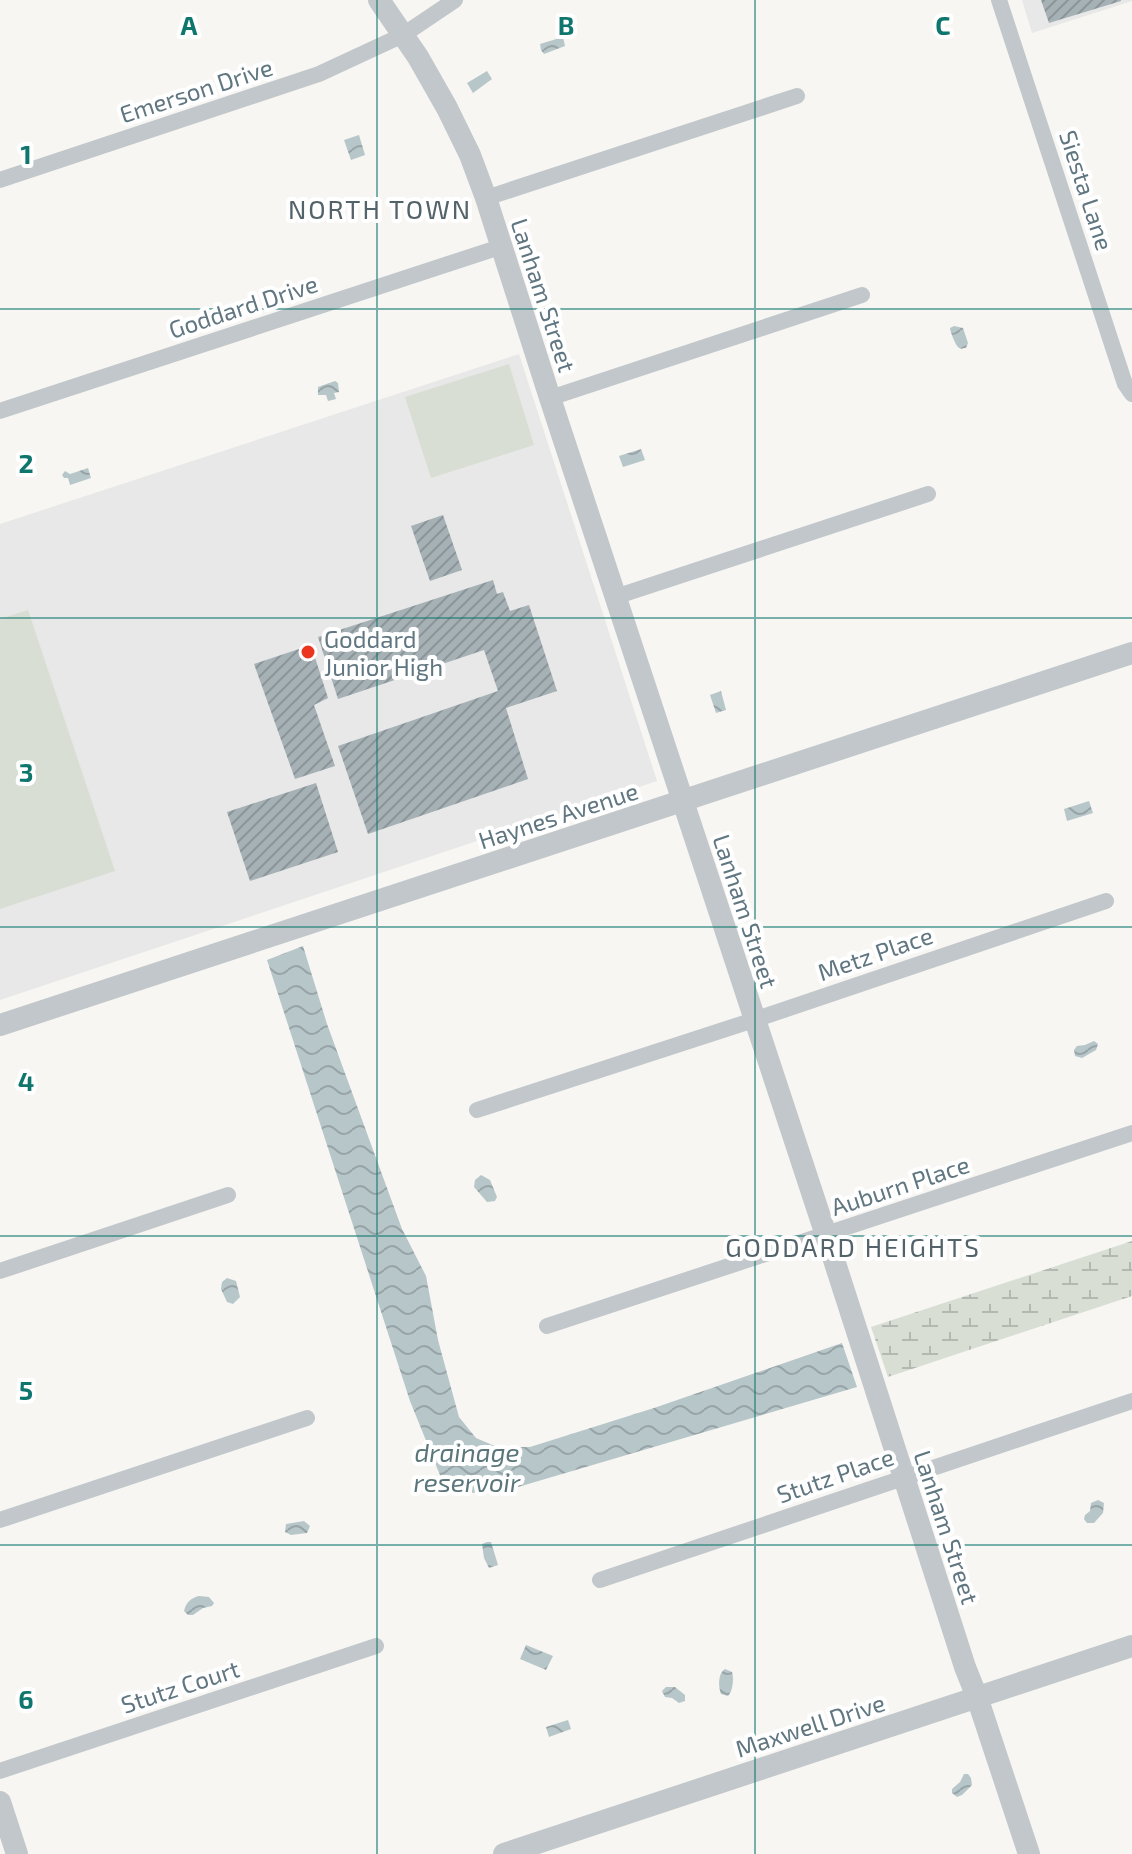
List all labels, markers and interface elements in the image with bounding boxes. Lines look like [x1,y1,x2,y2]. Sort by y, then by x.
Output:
text: A [181,9,198,40]
text: B [558,9,574,40]
text: C [935,9,951,40]
street label: Emerson Drive [116,52,276,128]
street label: Siesta Lane [1054,126,1120,254]
text: 1 [20,138,32,169]
district label: NORTH TOWN [288,193,472,224]
street label: Lanham Street [506,215,582,375]
street label: Goddard Drive [165,268,321,344]
text: 2 [18,447,34,478]
place label: Goddard Junior High [324,624,443,681]
marker: Goddard Junior High [299,643,317,661]
text: 3 [19,756,33,787]
street label: Haynes Avenue [475,776,641,854]
street label: Lanham Street [708,831,784,991]
street label: Metz Place [814,920,936,986]
text: 4 [18,1065,34,1096]
street label: Auburn Place [827,1149,973,1221]
district label: GODDARD HEIGHTS [725,1231,981,1262]
text: 5 [19,1374,33,1405]
water label: drainage reservoir [414,1436,521,1497]
street label: Stutz Place [773,1441,897,1509]
street label: Lanham Street [909,1447,985,1607]
street label: Stutz Court [117,1653,243,1719]
text: 6 [18,1683,34,1714]
street label: Maxwell Drive [732,1687,888,1763]

